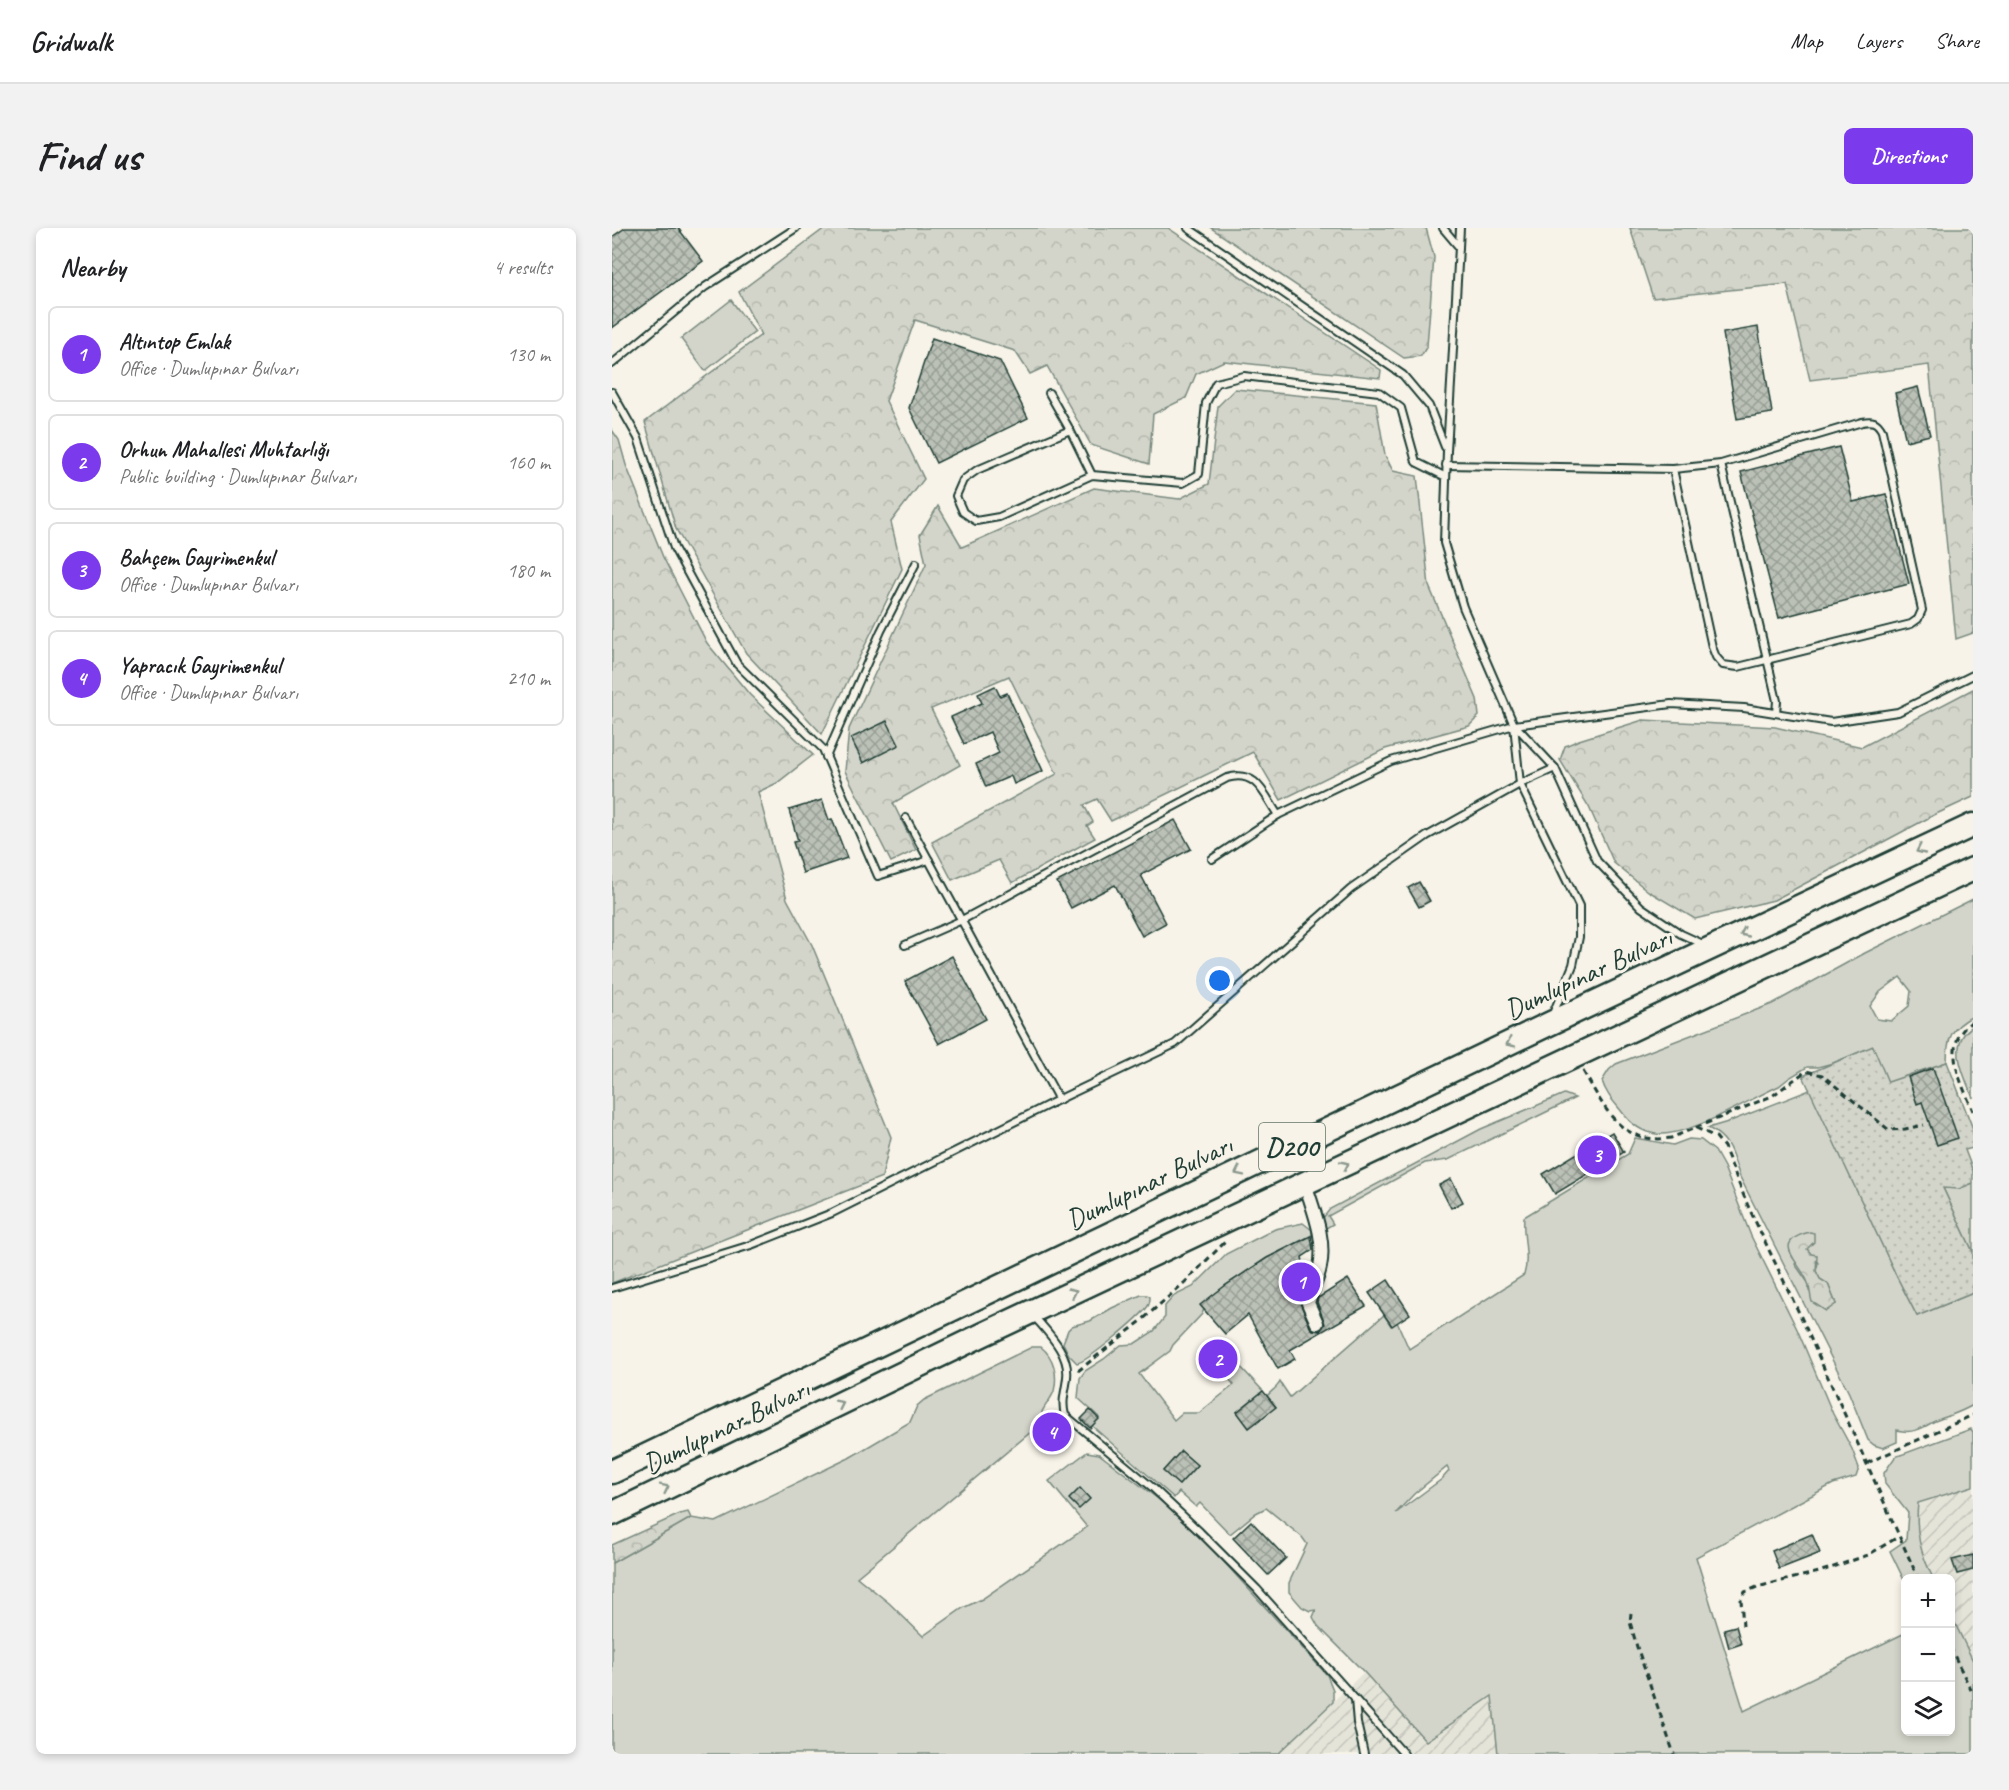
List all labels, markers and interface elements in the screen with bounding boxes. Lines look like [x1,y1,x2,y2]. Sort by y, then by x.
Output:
text: Gridwalk [30,24,112,59]
text: Map [1790,28,1823,54]
text: Layers [1856,28,1902,54]
text: Share [1935,28,1979,54]
button: Directions [1844,128,1973,184]
text: Find us [36,130,141,183]
text: Nearby [60,251,125,284]
text: 4 results [493,255,552,280]
text: Altıntop Emlak [119,328,230,356]
text: 1 [77,342,86,367]
text: 130 m [507,342,550,367]
text: Office · Dumlupınar Bulvarı [119,356,298,381]
text: Orhun Mahallesi Muhtarlığı [119,436,328,464]
text: 2 [77,450,86,475]
text: 160 m [507,450,550,475]
text: Public building · Dumlupınar Bulvarı [119,464,356,489]
text: Bahçem Gayrimenkul [119,544,274,572]
text: 3 [77,558,86,583]
text: 180 m [507,558,550,583]
text: Office · Dumlupınar Bulvarı [119,572,298,597]
text: Yapracık Gayrimenkul [119,652,281,680]
text: 4 [77,666,86,691]
text: 210 m [507,666,550,691]
text: Office · Dumlupınar Bulvarı [119,680,298,705]
one-way arrow [1916,843,1927,855]
street label: Dumlupınar Bulvarı [1499,918,1679,1027]
one-way arrow [1739,926,1750,938]
your location [1205,966,1234,995]
one-way arrow [1506,1035,1517,1047]
road number: D200 [1259,1123,1325,1171]
street label: Dumlupınar Bulvarı [1060,1126,1239,1237]
pin: 3 [1578,1132,1616,1178]
one-way arrow [1338,1160,1349,1172]
one-way arrow [1235,1165,1246,1176]
pin: 1 [1282,1260,1320,1304]
one-way arrow [1067,1288,1078,1300]
pin: 2 [1198,1336,1238,1382]
street label: Dumlupınar Bulvarı [637,1370,816,1481]
one-way arrow [834,1399,845,1411]
pin: 4 [1032,1410,1072,1454]
one-way arrow [658,1484,669,1496]
map controls [1901,1574,1955,1736]
button: + [1901,1574,1955,1628]
button: − [1901,1628,1955,1682]
button: layers [1901,1682,1955,1736]

